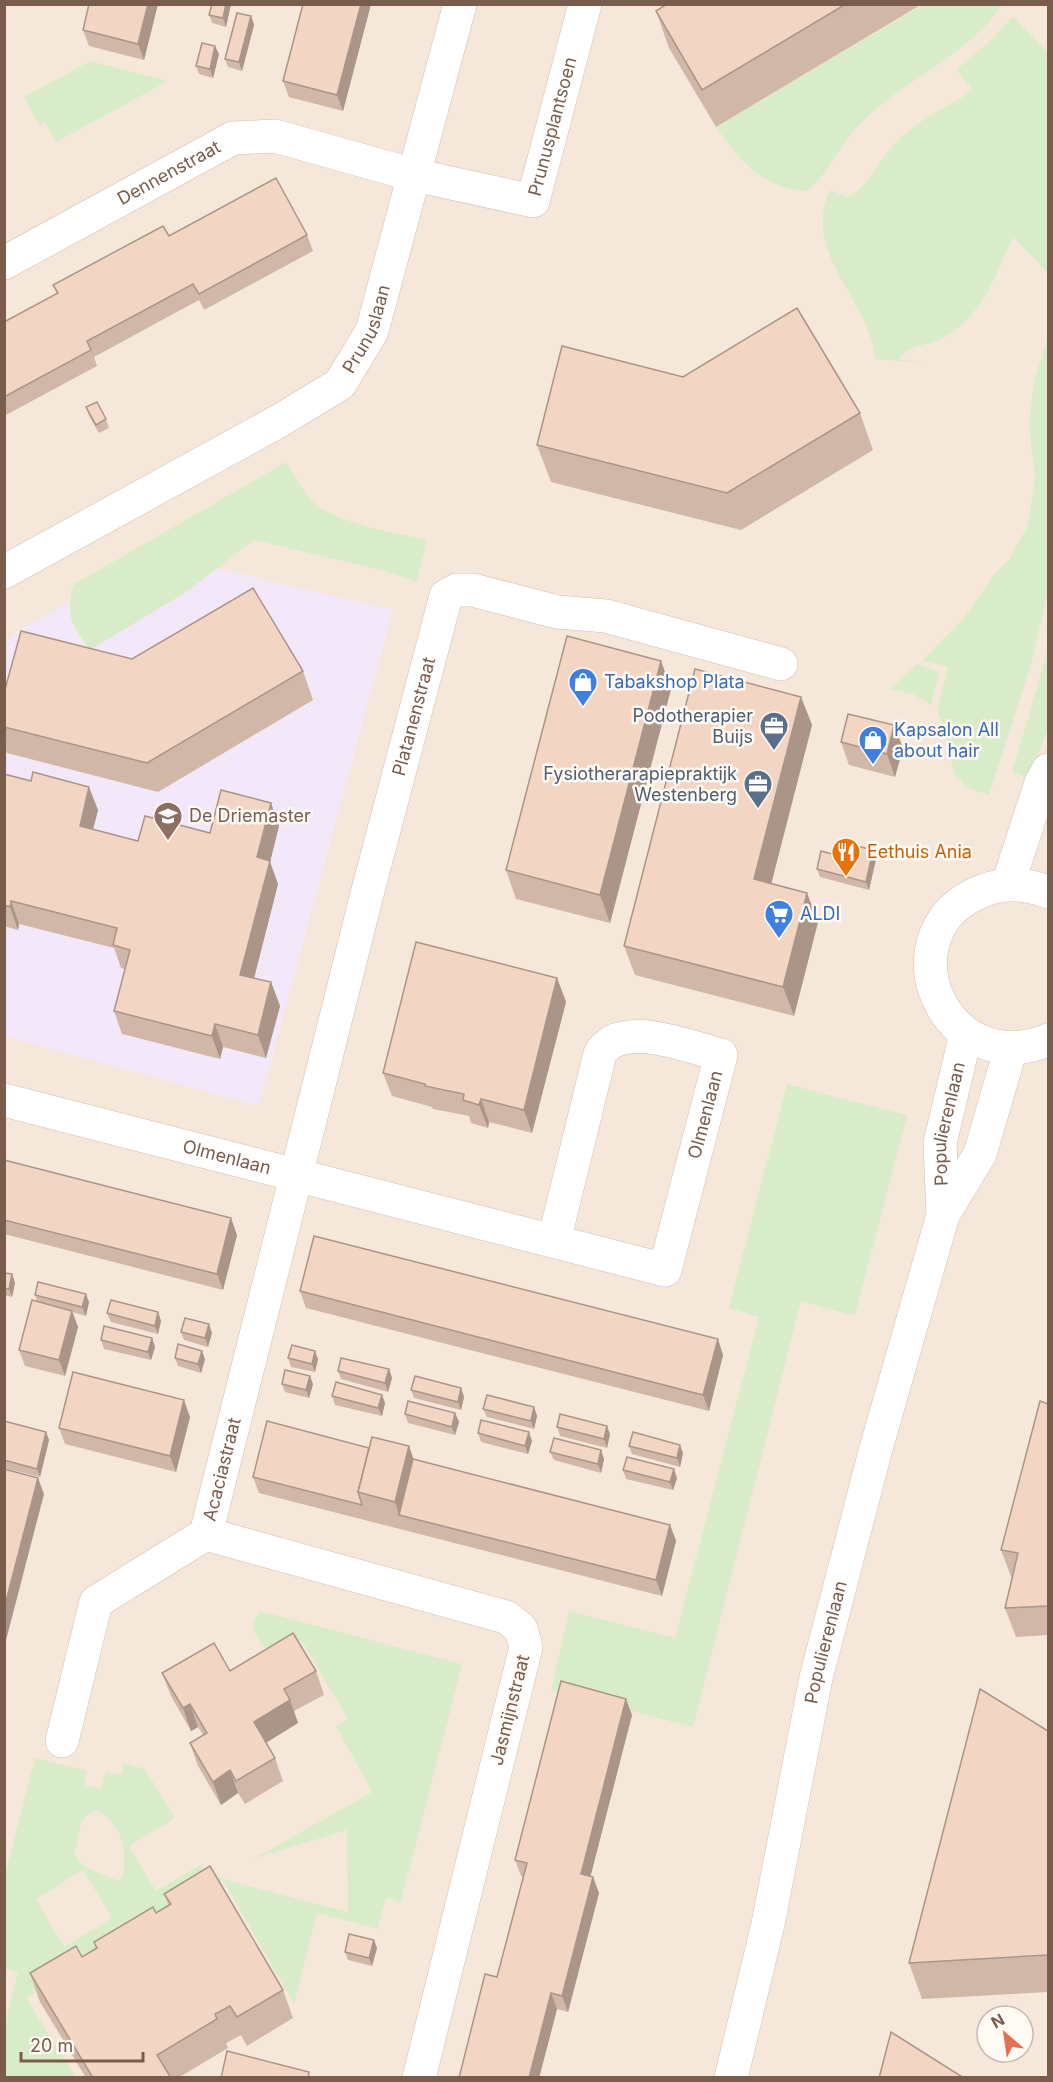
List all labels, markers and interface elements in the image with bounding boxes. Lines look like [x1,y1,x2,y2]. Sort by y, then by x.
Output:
street label: Prunusplantsoen [524,55,581,198]
street label: Dennenstraat [114,136,224,209]
street label: Prunuslaan [338,282,394,377]
street label: Platanenstraat [388,655,439,778]
shop icon: Tabakshop Plata [567,666,599,708]
place label: Tabakshop Plata [604,671,745,692]
place label: Podotherapier Buijs [632,705,753,747]
office icon: Podotherapier Buijs [758,710,790,752]
place label: Kapsalon All about hair [894,719,999,761]
shop icon: Kapsalon All about hair [857,724,889,766]
place label: Fysiotherarapiepraktijk Westenberg [543,763,737,805]
office icon: Fysiotherarapiepraktijk Westenberg [742,768,774,810]
school or university icon: De Driemaster [152,800,184,842]
place label: De Driemaster [189,805,311,826]
restaurant icon: Eethuis Ania [830,836,862,878]
place label: Eethuis Ania [867,841,972,862]
supermarket icon: ALDI [763,898,795,940]
place label: ALDI [800,903,840,924]
street label: Populierenlaan [929,1060,969,1186]
street label: Olmenlaan [683,1068,727,1161]
street label: Olmenlaan [181,1135,273,1178]
street label: Acaciastraat [199,1415,245,1523]
street label: Populierenlaan [800,1579,851,1705]
street label: Jasmijnstraat [486,1652,533,1767]
north arrow [975,2004,1035,2064]
text: N [988,2009,1008,2033]
scale bar [21,2025,142,2063]
text: 20 m [30,2035,73,2056]

